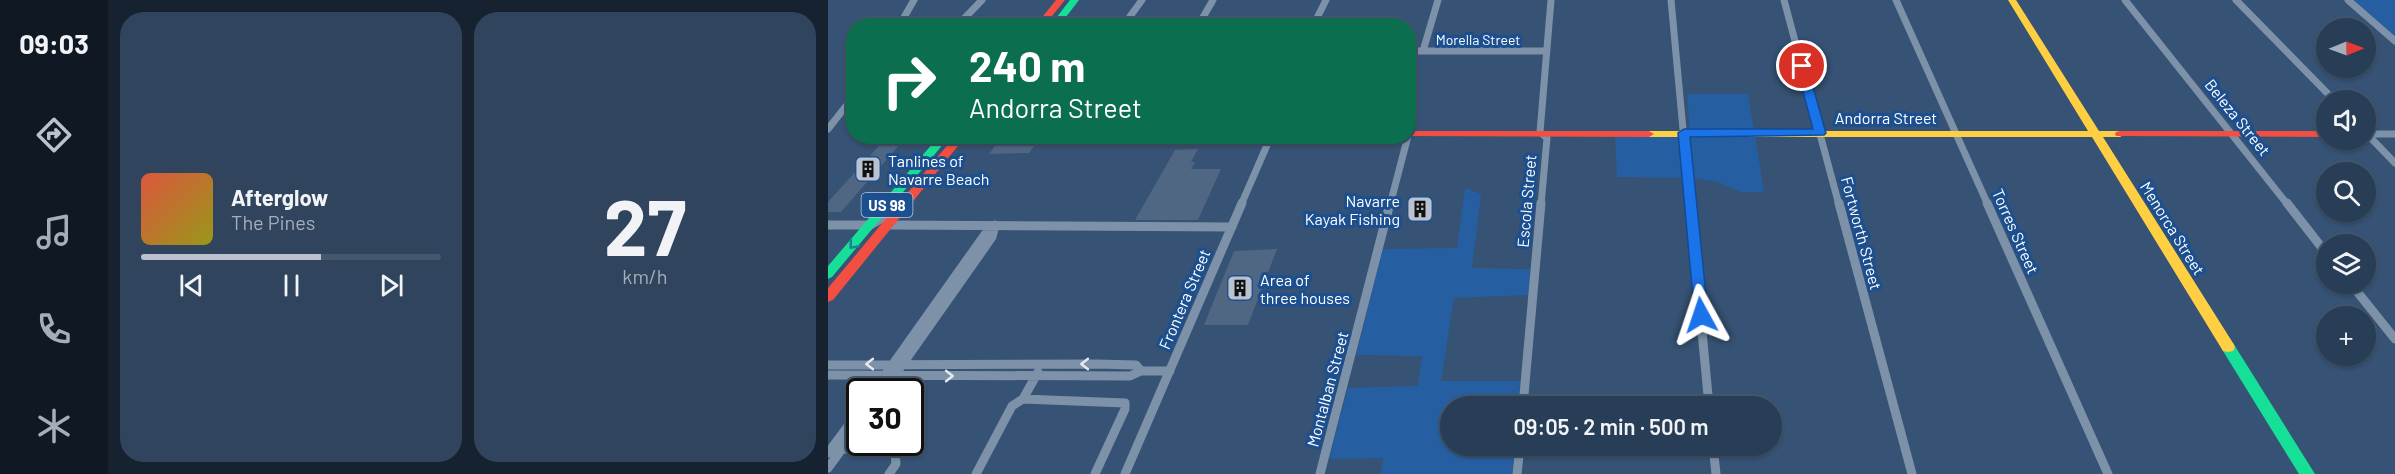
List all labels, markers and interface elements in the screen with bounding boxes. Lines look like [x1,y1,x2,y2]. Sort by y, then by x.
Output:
north arrow [2316,18,2376,78]
map controls [2316,18,2376,366]
text: 09:03 [19,27,89,59]
street label: Morella Street [1436,31,1520,48]
text: 240 m [969,40,1085,90]
pin [1776,40,1827,91]
icon: right [870,42,948,120]
icon: arrive [1785,49,1818,82]
street label: Beleza Street [2201,75,2275,159]
button: sound [2316,90,2376,150]
text: Andorra Street [969,91,1142,123]
street label: Andorra Street [1835,108,1937,127]
icon: directions [33,114,75,156]
place label: Tanlines of Navarre Beach [888,151,989,188]
building icon: Tanlines of Navarre Beach [853,154,883,184]
street label: Escola Street [1512,154,1540,248]
button: search [2316,162,2376,222]
street label: Fortworth Street [1838,174,1886,292]
text: 27 [604,178,686,272]
street label: Menorca Street [2137,178,2209,278]
text: Afterglow [231,184,328,210]
street label: Torres Street [1989,185,2043,277]
place label: Navarre Kayak Fishing [1305,191,1400,228]
road number: US 98 [862,193,912,217]
building icon: Navarre Kayak Fishing [1405,194,1435,224]
text: The Pines [231,210,315,234]
icon: music [33,211,75,253]
button: layers [2316,234,2376,294]
one-way arrow [849,238,860,249]
street label: Frontera Street [1154,246,1214,352]
text: km/h [622,264,668,288]
icon: previous [175,269,208,302]
icon: pause [275,269,308,302]
icon: next [375,269,408,302]
place label: Area of three houses [1260,270,1350,307]
building icon: Area of three houses [1225,273,1255,303]
position arrow [1669,283,1733,347]
button: + [2316,306,2376,366]
icon: phone [33,308,75,350]
street label: Montalban Street [1302,329,1352,449]
one-way arrow [865,358,874,370]
one-way arrow [1081,358,1090,370]
one-way arrow [945,370,954,382]
speed limit sign: 30 [846,378,924,456]
icon: climate [33,405,75,447]
text: 09:05 · 2 min · 500 m [1513,413,1709,439]

